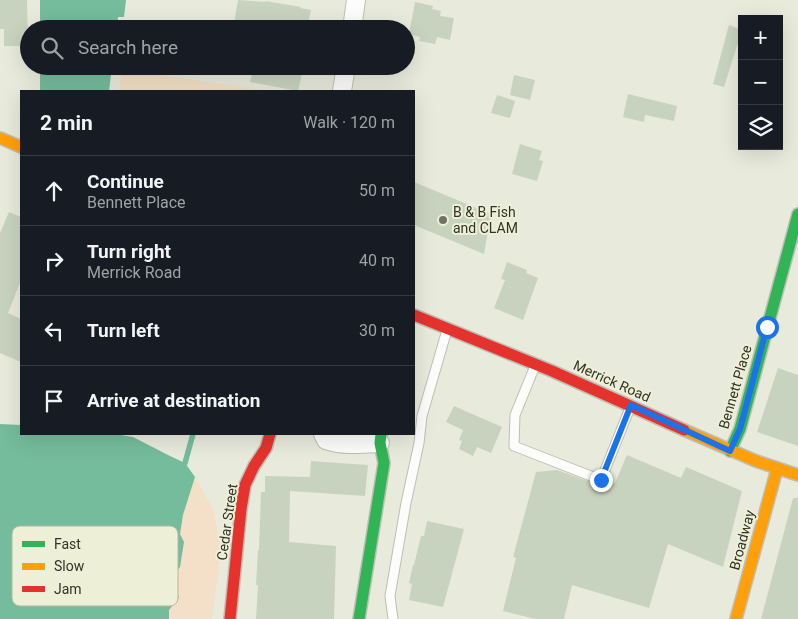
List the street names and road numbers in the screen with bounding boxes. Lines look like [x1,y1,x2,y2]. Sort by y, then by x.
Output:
street label: Bennett Place [715,343,755,431]
street label: Merrick Road [571,357,653,405]
street label: Cedar Street [214,482,240,561]
street label: Broadway [726,508,758,572]

